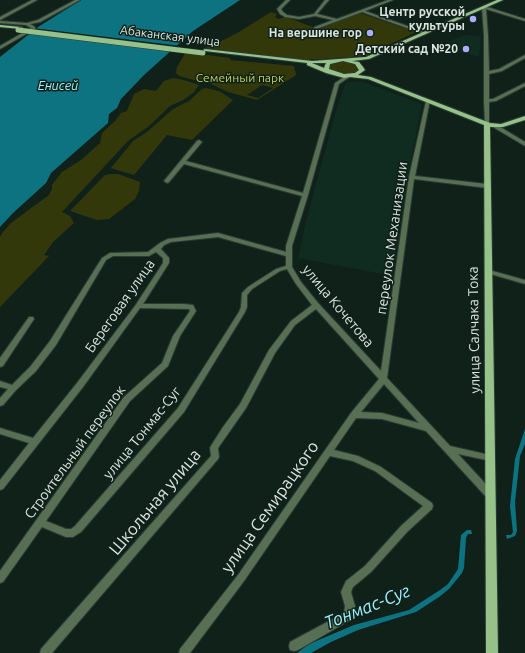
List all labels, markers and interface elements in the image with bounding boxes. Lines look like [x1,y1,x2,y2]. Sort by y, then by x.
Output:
place label: Центр русской культуры [379,5,465,33]
marker: Центр русской культуры [468,14,478,24]
street label: Абаканская улица [119,23,221,49]
place label: На вершине гор [269,26,362,40]
marker: На вершине гор [365,28,375,38]
place label: Детский сад №20 [355,42,458,56]
marker: Детский сад №20 [461,44,471,54]
park label: Семейный парк [196,71,284,85]
water label: Енисей [38,78,78,94]
street label: переулок Механизации [373,160,411,316]
street label: Береговая улица [82,256,158,356]
street label: улица Кочетова [299,261,377,351]
street label: улица Салчака Тока [464,266,484,394]
street label: Строительный переулок [21,382,129,522]
street label: улица Тонмас-Суг [100,383,184,483]
street label: улица Семирацкого [217,437,323,577]
street label: Школьная улица [105,445,205,559]
water label: Тонмас-Суг [321,580,413,634]

